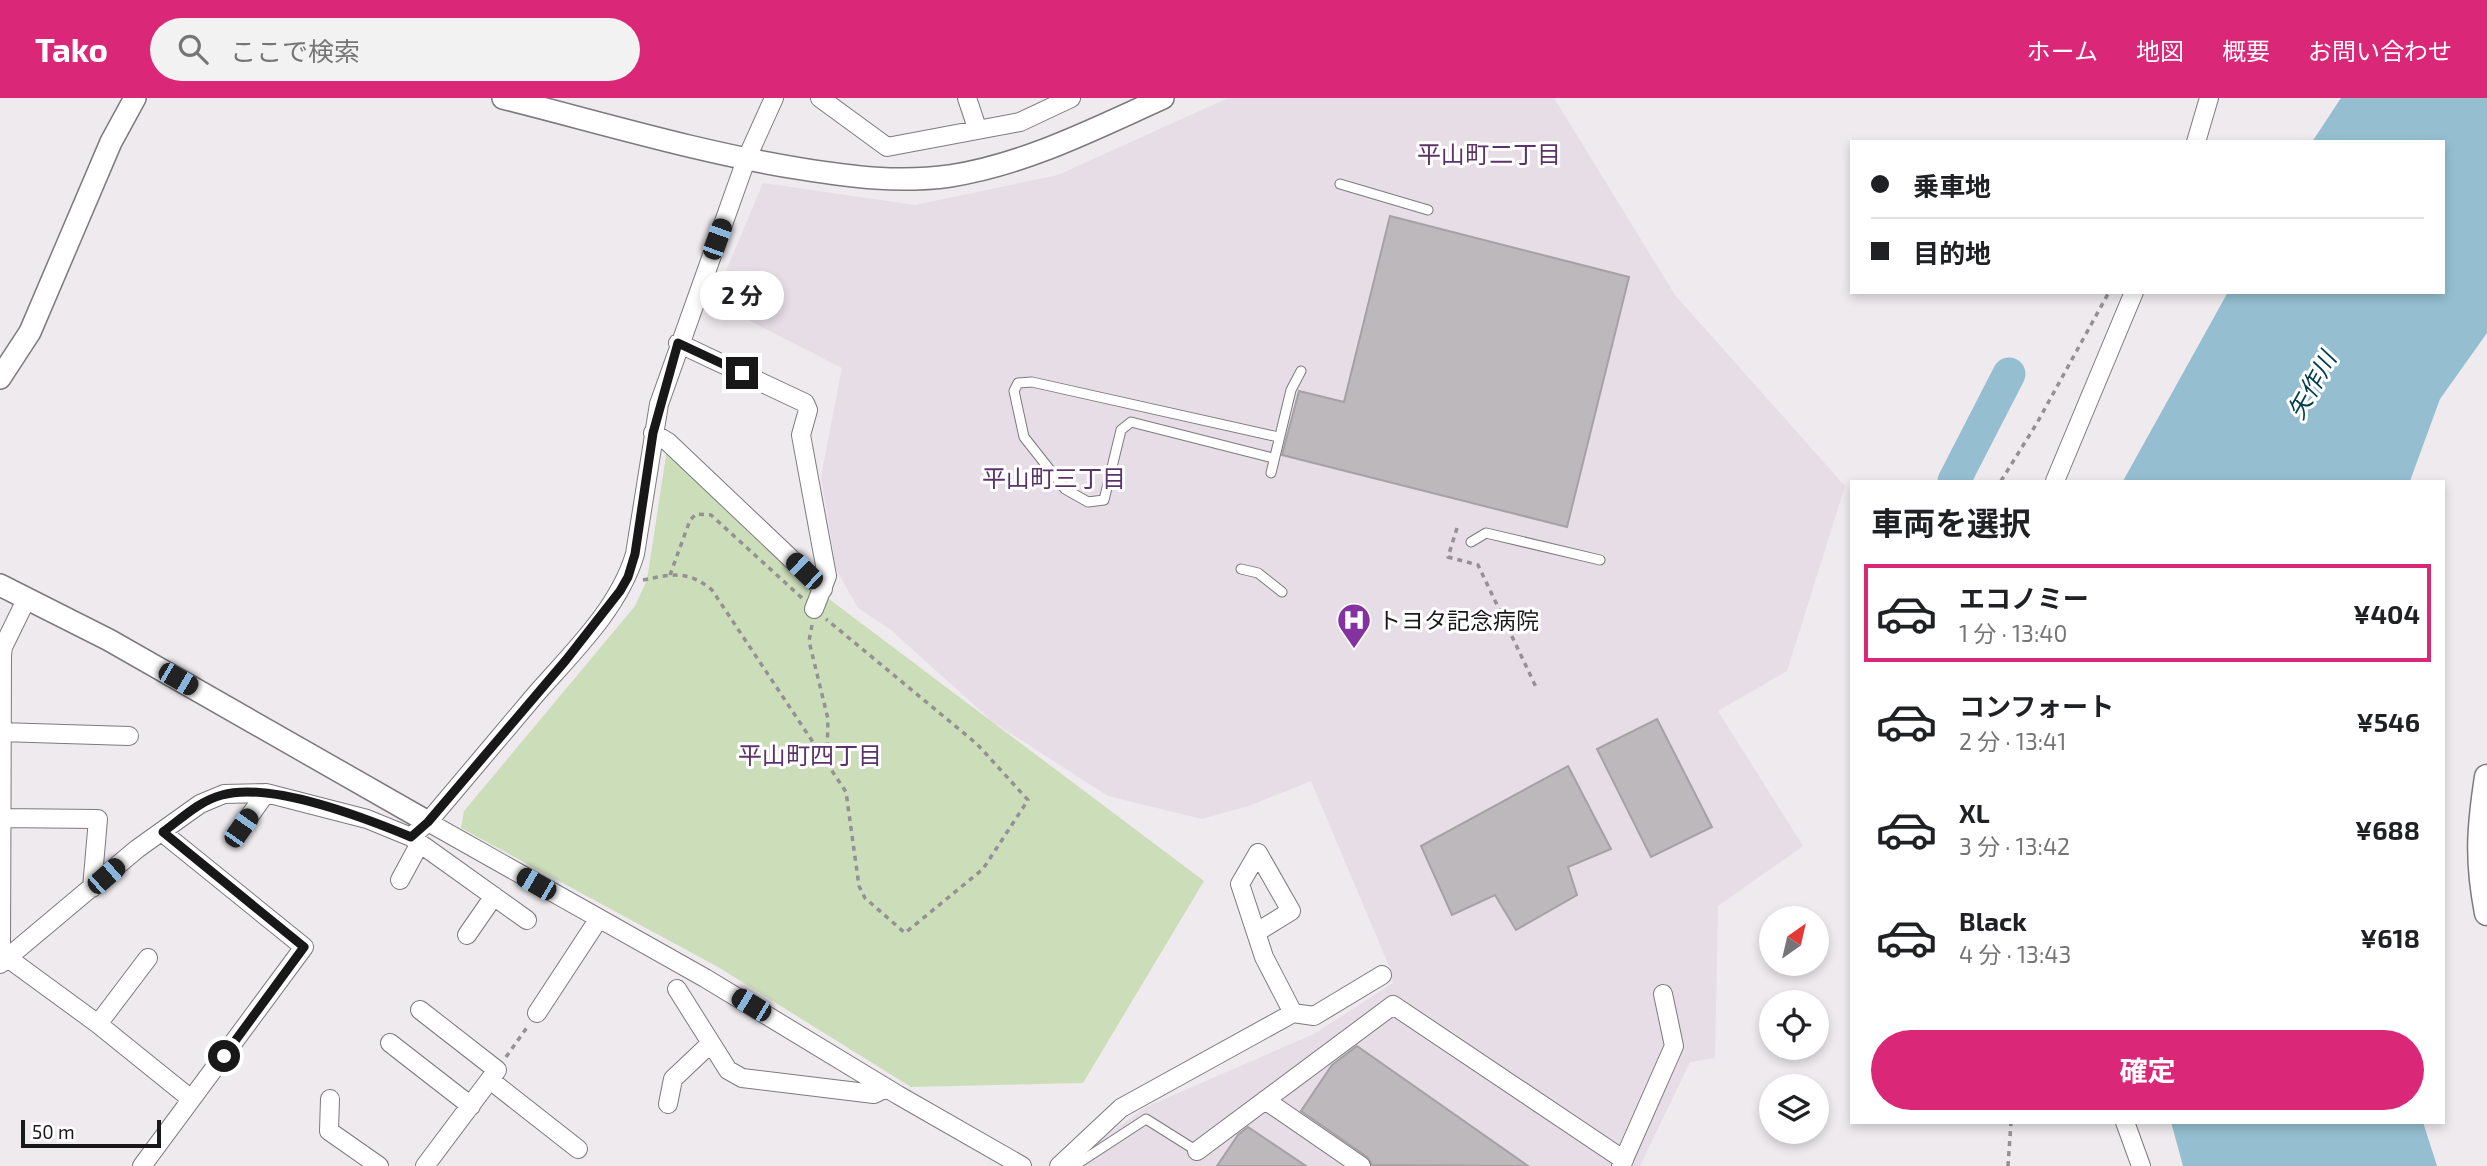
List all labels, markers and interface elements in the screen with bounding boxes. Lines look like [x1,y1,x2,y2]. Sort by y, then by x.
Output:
search box [150,18,640,81]
text: Tako [35,29,108,69]
icon: search [174,30,212,68]
text: ここで検索 [230,35,360,66]
text: ホーム [2027,36,2098,65]
text: 地図 [2136,36,2184,65]
text: 概要 [2222,36,2270,65]
text: お問い合わせ [2308,36,2452,65]
district label: 平山町二丁目 [1417,139,1561,168]
text: 乗車地 [1913,170,1991,201]
car [700,216,735,262]
text: 目的地 [1913,237,1991,268]
callout: 2 分 [700,272,784,320]
text: 2 分 [721,281,763,309]
water label: 矢作川 [2281,344,2343,424]
route end [726,357,758,389]
district label: 平山町三丁目 [982,463,1126,492]
text: 車両を選択 [1871,503,2031,541]
car [782,549,827,593]
icon: car [1875,582,1938,645]
text: エコノミー [1959,582,2089,613]
text: ¥404 [2353,598,2420,629]
hospital icon: トヨタ記念病院 [1335,601,1373,650]
place label: トヨタ記念病院 [1378,606,1539,634]
text: 1 分 · 13:40 [1959,619,2067,647]
car [155,659,202,699]
icon: car [1875,690,1938,753]
text: コンフォート [1959,690,2114,721]
text: ¥546 [2356,706,2420,737]
text: 2 分 · 13:41 [1959,727,2066,755]
district label: 平山町四丁目 [738,740,882,769]
text: XL [1959,797,1990,828]
icon: car [1875,798,1938,861]
car [221,805,262,851]
text: ¥688 [2355,814,2420,845]
text: 3 分 · 13:42 [1959,832,2070,860]
car [84,854,129,898]
car [513,864,560,904]
text: Black [1959,905,2027,936]
north arrow [1759,906,1829,976]
map controls [1759,906,1829,1144]
icon: car [1875,906,1938,969]
text: ¥618 [2360,922,2420,953]
text: 4 分 · 13:43 [1959,940,2071,968]
car [728,985,775,1025]
button: locate [1759,990,1829,1060]
button: 確定 [1871,1030,2424,1110]
route start [208,1040,240,1072]
button: layers [1759,1074,1829,1144]
scale bar [21,1117,161,1149]
text: 50 m [32,1120,75,1143]

